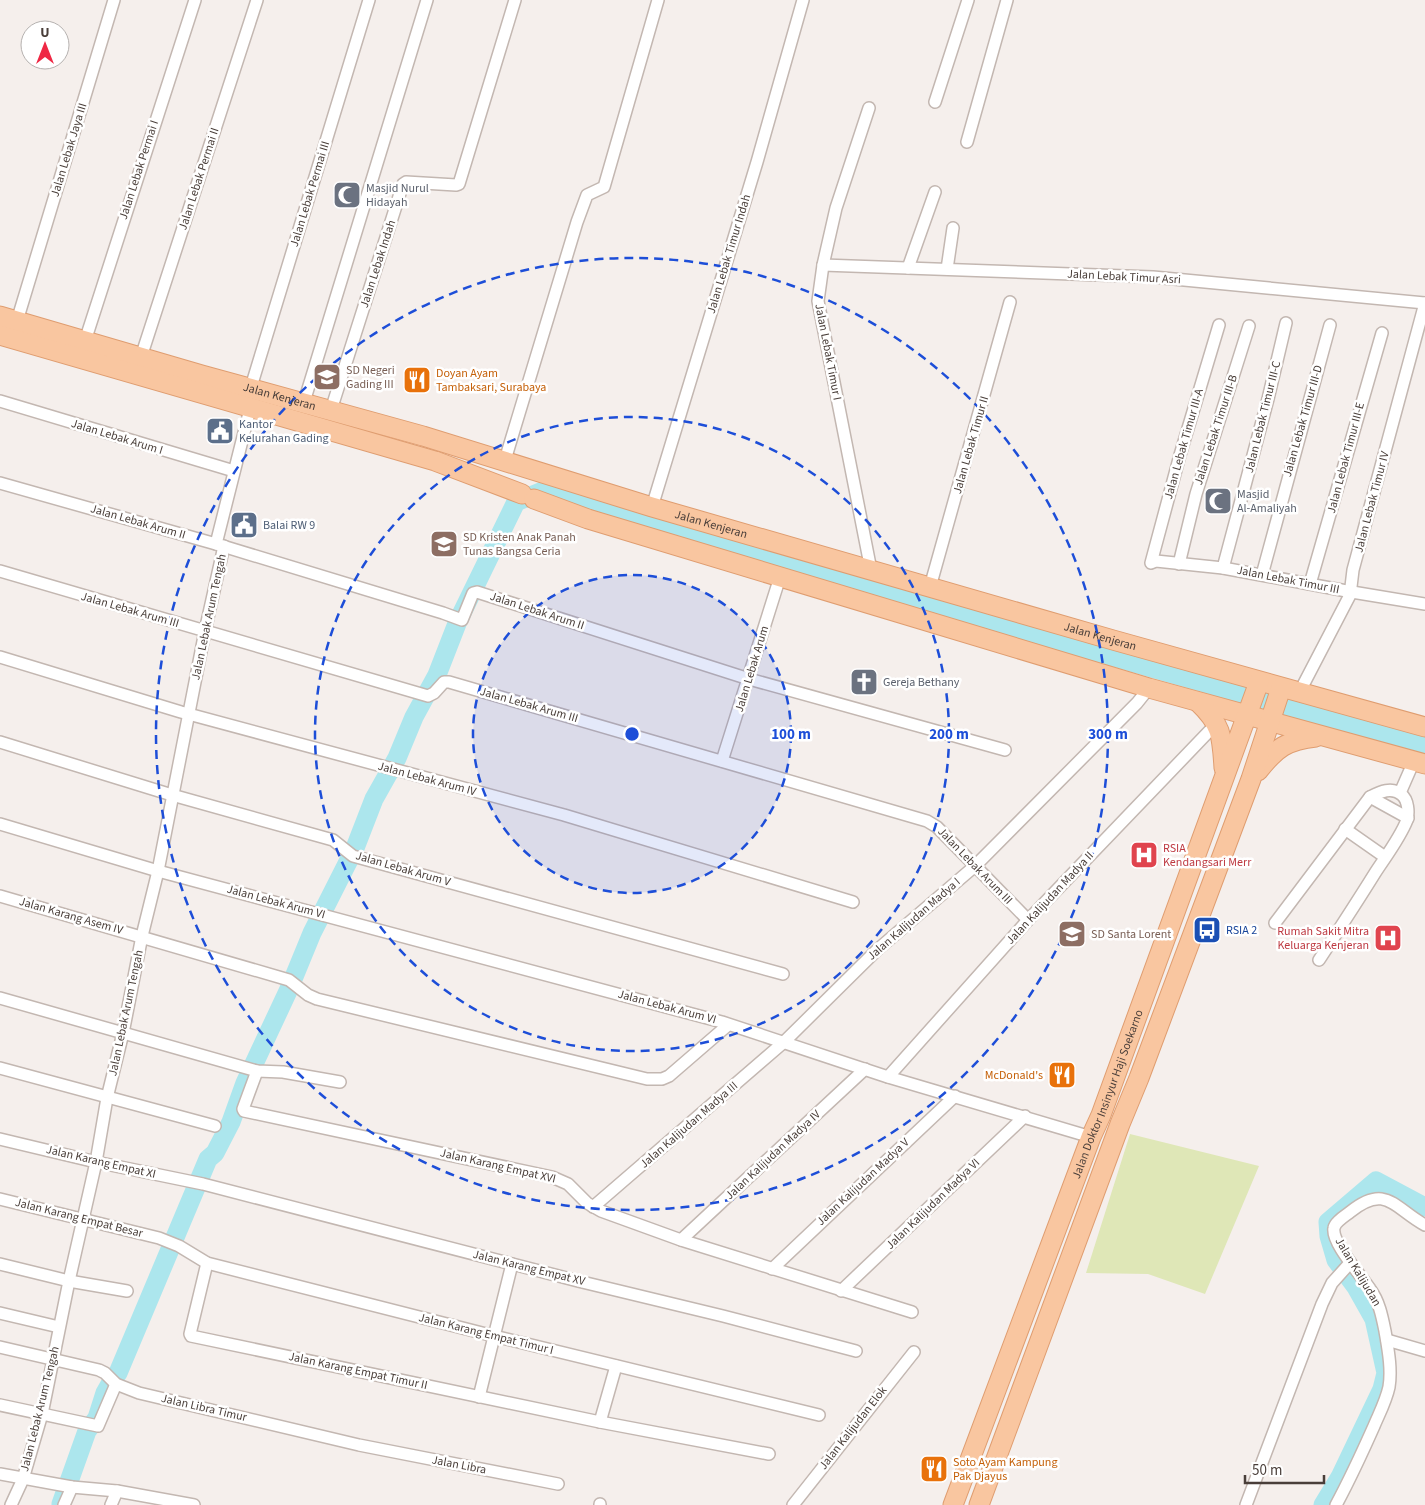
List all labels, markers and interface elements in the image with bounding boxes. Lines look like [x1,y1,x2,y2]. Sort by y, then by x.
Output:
north arrow [20,20,70,70]
text: U [40,23,50,43]
street label: Jalan Lebak Jaya III [47,101,91,199]
street label: Jalan Lebak Permai I [115,118,163,222]
street label: Jalan Lebak Permai II [174,126,224,232]
street label: Jalan Lebak Permai III [286,139,334,249]
mosque icon: Masjid Nurul Hidayah [332,180,362,210]
place label: Masjid Nurul Hidayah [366,180,429,211]
street label: Jalan Lebak Timur Indah [703,192,755,316]
street label: Jalan Lebak Indah [356,218,400,310]
street label: Jalan Lebak Timur Asri [1067,266,1181,288]
street label: Jalan Lebak Timur I [810,302,846,402]
street label: Jalan Lebak Timur III-C [1241,359,1285,475]
school or university icon: SD Negeri Gading III [312,362,342,392]
place label: SD Negeri Gading III [346,362,395,393]
street label: Jalan Lebak Timur III-D [1279,363,1327,479]
restaurant icon: Doyan Ayam Tambaksari, Surabaya [402,365,432,395]
place label: Doyan Ayam Tambaksari, Surabaya [436,365,546,396]
street label: Jalan Lebak Timur III-B [1190,373,1242,487]
street label: Jalan Kenjeran [241,378,318,415]
street label: Jalan Lebak Timur III-A [1160,386,1208,501]
street label: Jalan Lebak Timur II [949,394,993,496]
street label: Jalan Lebak Timur III-E [1323,401,1369,515]
street label: Jalan Lebak Arum I [69,415,165,459]
public building icon: Kantor Kelurahan Gading [205,416,235,446]
place label: Kantor Kelurahan Gading [239,416,329,447]
street label: Jalan Lebak Timur IV [1350,449,1394,554]
mosque icon: Masjid Al-Amaliyah [1203,486,1233,516]
place label: Masjid Al-Amaliyah [1237,486,1297,517]
street label: Jalan Lebak Arum II [88,500,188,544]
street label: Jalan Kenjeran [673,506,749,543]
public building icon: Balai RW 9 [229,510,259,540]
place label: Balai RW 9 [263,517,315,534]
school or university icon: SD Kristen Anak Panah Tunas Bangsa Ceria [429,529,459,559]
place label: SD Kristen Anak Panah Tunas Bangsa Ceria [463,529,576,560]
street label: Jalan Lebak Arum Tengah [187,552,231,682]
street label: Jalan Lebak Timur III [1235,562,1341,598]
street label: Jalan Lebak Arum III [79,588,181,632]
street label: Jalan Lebak Arum II [488,588,586,634]
street label: Jalan Kenjeran [1062,618,1139,655]
street label: Jalan Lebak Arum [731,624,773,714]
church icon: Gereja Bethany [849,667,879,697]
place label: Gereja Bethany [883,674,960,691]
street label: Jalan Lebak Arum III [478,683,580,727]
text: 100 m [771,724,811,745]
text: 200 m [929,724,969,745]
text: 300 m [1088,724,1128,745]
centre of rings [623,725,641,743]
street label: Jalan Lebak Arum IV [376,758,479,801]
street label: Jalan Lebak Arum III [934,824,1016,908]
hospital icon: RSIA Kendangsari Merr [1129,840,1159,870]
place label: RSIA Kendangsari Merr [1163,840,1252,871]
street label: Jalan Lebak Arum V [354,847,453,891]
street label: Jalan Kalijudan Madya II [1002,848,1098,948]
street label: Jalan Kalijudan Madya I [864,874,964,964]
street label: Jalan Lebak Arum VI [225,881,327,923]
street label: Jalan Karang Asem IV [17,893,126,939]
bus stop icon: RSIA 2 [1192,915,1222,945]
school or university icon: SD Santa Lorent [1057,919,1087,949]
place label: RSIA 2 [1226,922,1257,939]
place label: Rumah Sakit Mitra Keluarga Kenjeran [1277,923,1369,954]
hospital icon: Rumah Sakit Mitra Keluarga Kenjeran [1373,923,1403,953]
place label: SD Santa Lorent [1091,926,1171,943]
street label: Jalan Lebak Arum Tengah [104,948,148,1078]
street label: Jalan Lebak Arum VI [616,986,718,1028]
street label: Jalan Doktor Insinyur Haji Soekarno [1068,1007,1147,1181]
restaurant icon: McDonald's [1047,1060,1077,1090]
place label: McDonald's [985,1067,1043,1084]
street label: Jalan Kalijudan Madya III [636,1078,742,1172]
street label: Jalan Kalijudan Madya IV [722,1106,825,1204]
street label: Jalan Kalijudan Madya V [813,1134,914,1230]
street label: Jalan Karang Empat XI [44,1141,158,1183]
street label: Jalan Karang Empat XVI [438,1144,558,1188]
street label: Jalan Kalijudan Madya VI [882,1155,984,1253]
street label: Jalan Karang Empat Besar [13,1194,145,1242]
street label: Jalan Kalijudan [1331,1234,1385,1310]
street label: Jalan Karang Empat XV [471,1246,588,1290]
street label: Jalan Karang Empat Timur I [417,1309,555,1359]
street label: Jalan Lebak Arum Tengah [16,1345,64,1473]
street label: Jalan Karang Empat Timur II [287,1348,429,1394]
street label: Jalan Kalijudan Elok [815,1383,891,1473]
street label: Jalan Libra Timur [159,1390,249,1426]
street label: Jalan Libra [430,1451,488,1479]
scale bar [1245,1452,1324,1484]
restaurant icon: Soto Ayam Kampung Pak Djayus [919,1454,949,1484]
place label: Soto Ayam Kampung Pak Djayus [953,1454,1057,1485]
text: 50 m [1252,1460,1282,1481]

